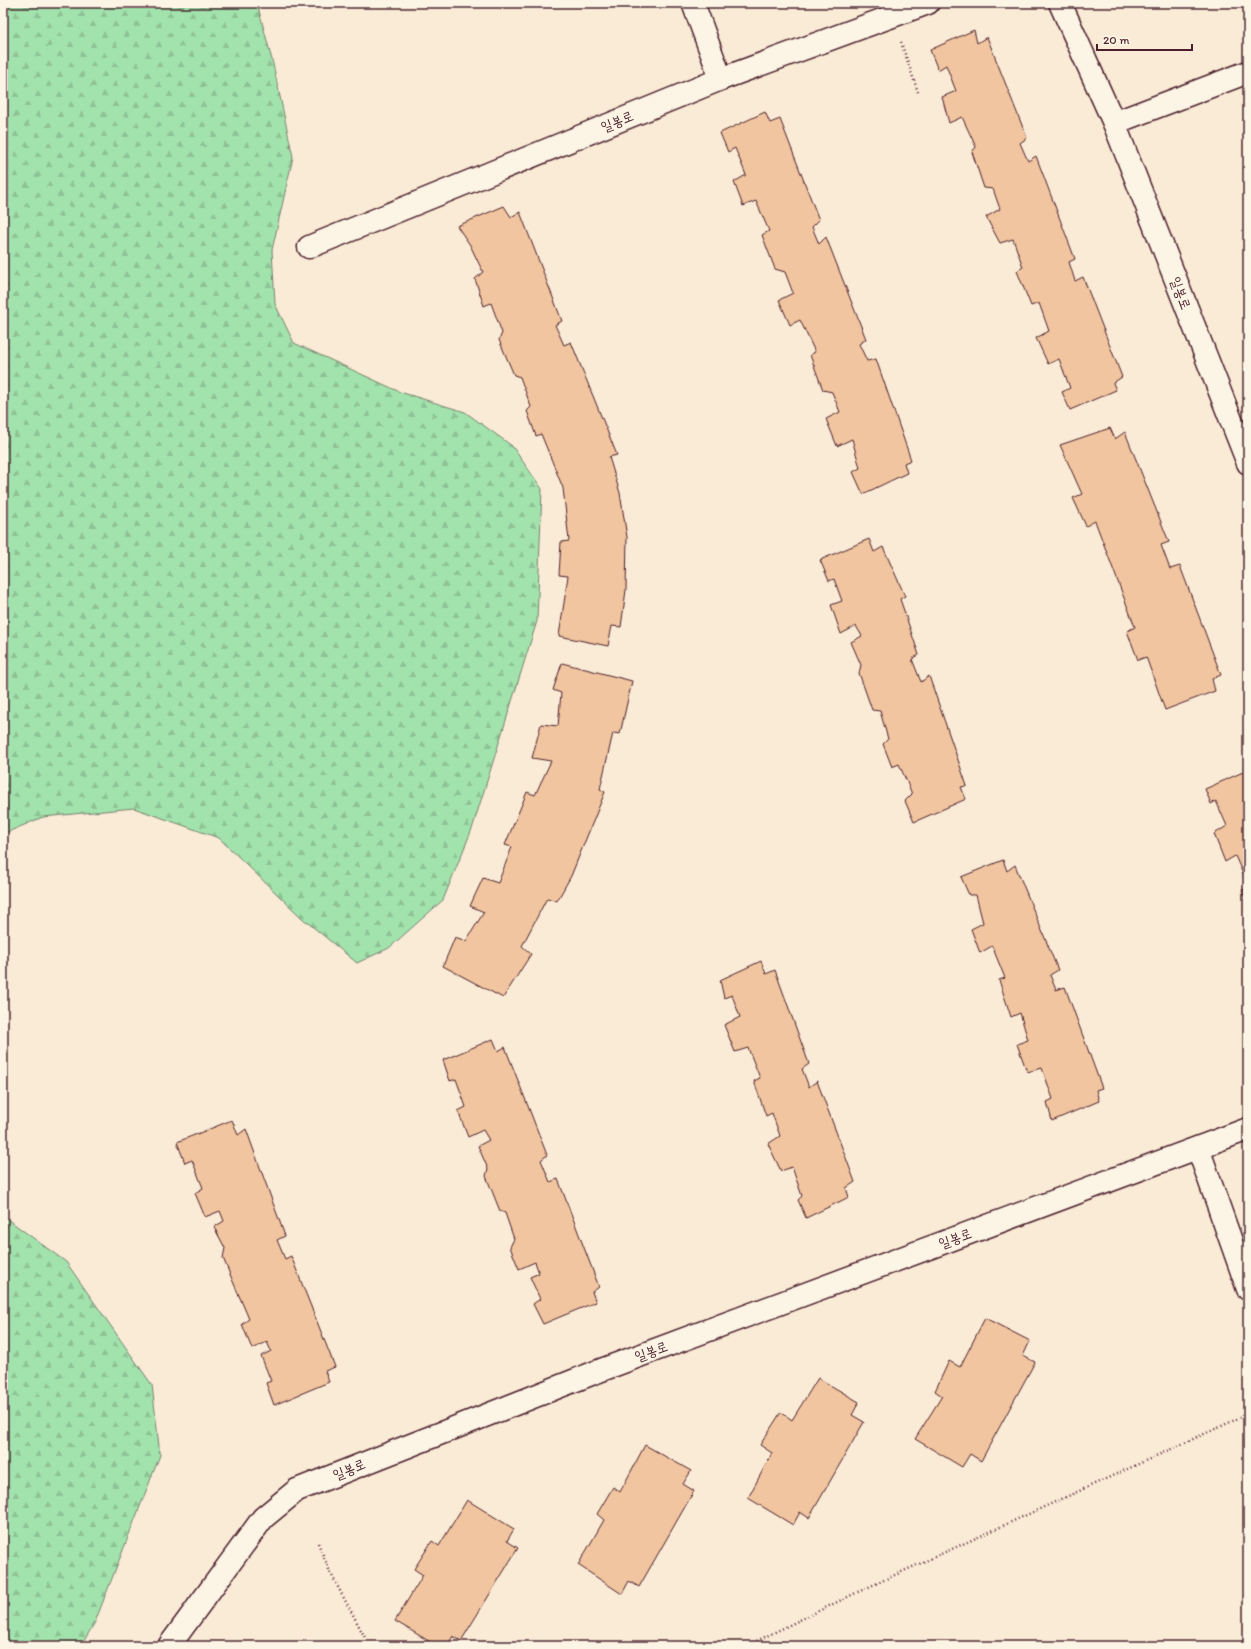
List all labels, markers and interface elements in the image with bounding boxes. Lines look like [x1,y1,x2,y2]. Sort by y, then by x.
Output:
scale bar [1097,26,1192,52]
text: 20 m [1103,33,1130,47]
street label: 일봉로 [598,107,636,136]
street label: 일봉로 [1167,274,1195,312]
street label: 일봉로 [936,1225,974,1252]
street label: 일봉로 [632,1338,670,1365]
street label: 일봉로 [330,1455,368,1484]

